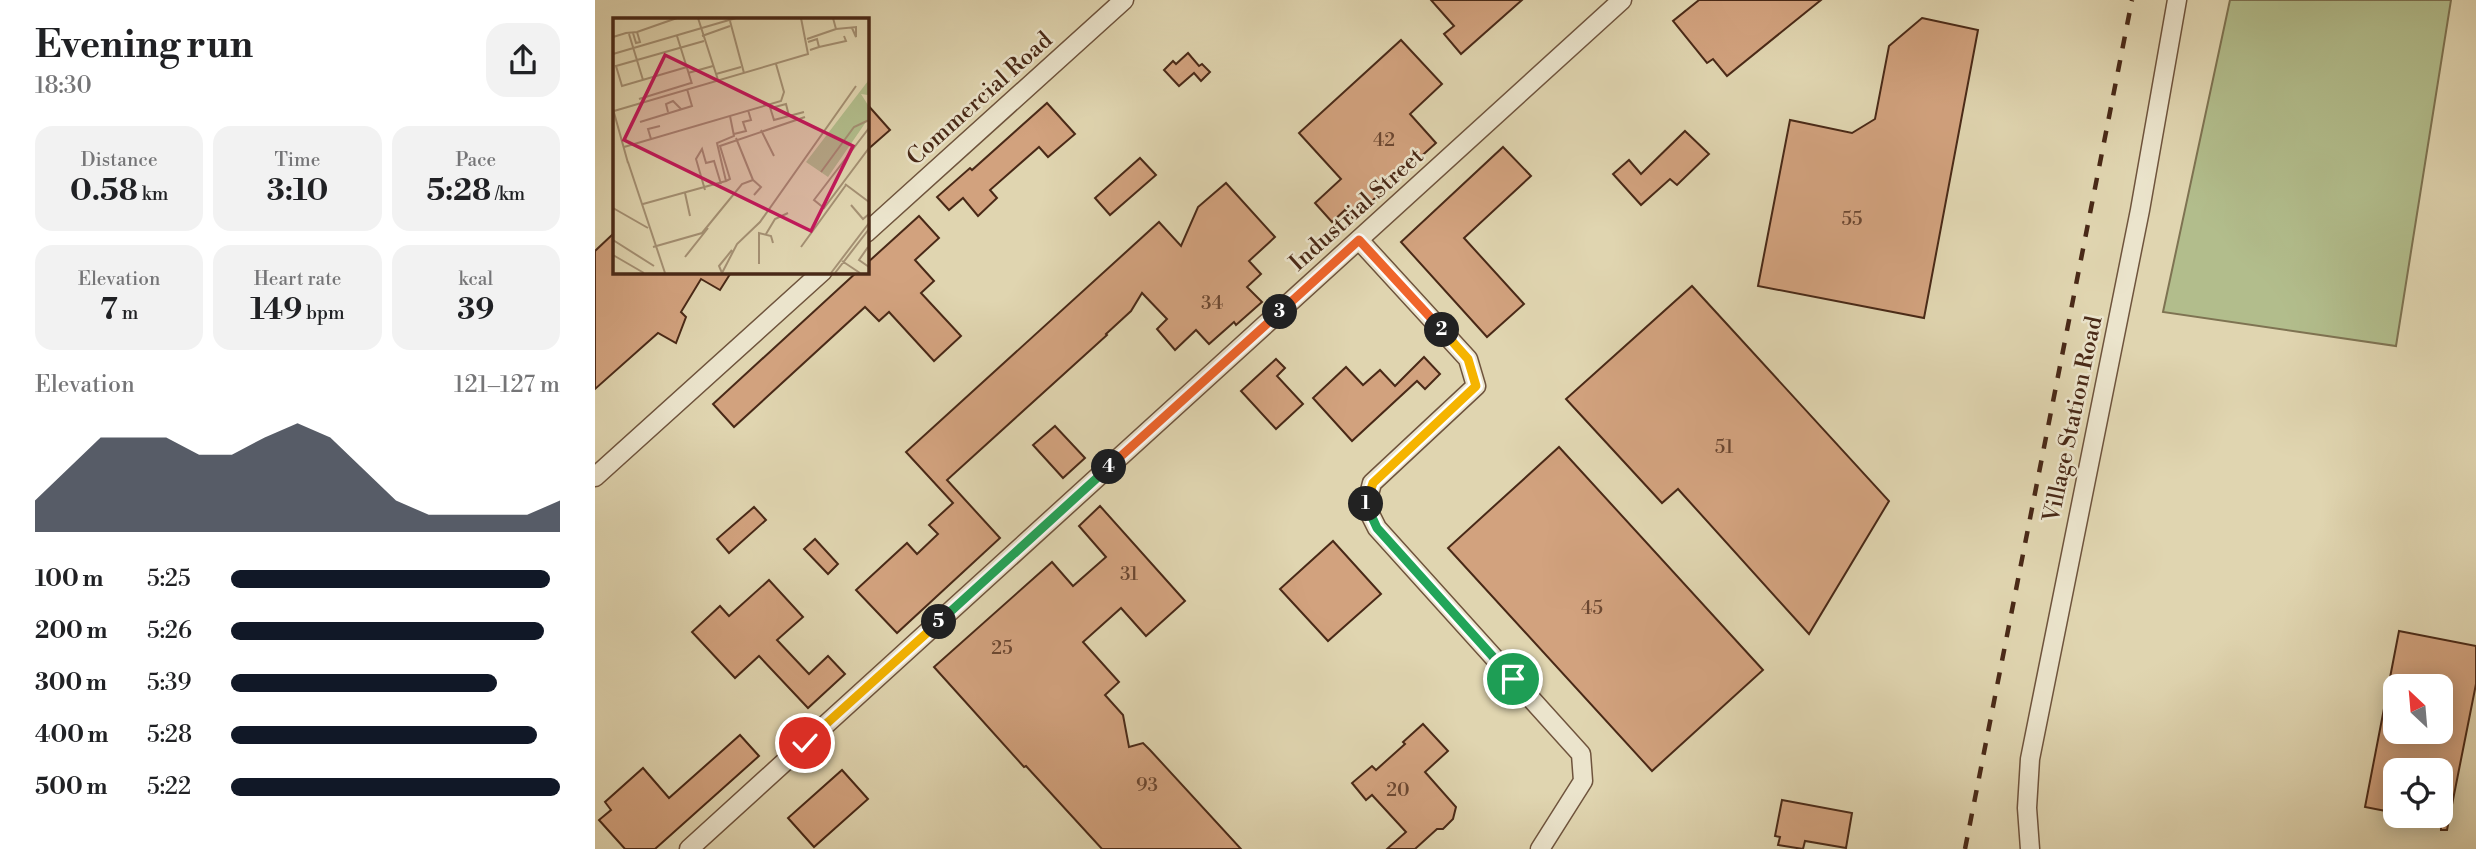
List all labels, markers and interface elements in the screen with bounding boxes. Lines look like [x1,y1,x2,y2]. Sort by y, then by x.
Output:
inset map [613,18,868,273]
text: Evening run [35,22,253,69]
button: share [486,23,560,97]
street label: Commercial Road [901,26,1058,171]
text: 18:30 [35,72,92,100]
house number: 42 [1373,128,1395,152]
street label: Industrial Street [1284,142,1429,277]
text: Distance [81,148,158,172]
text: Time [275,148,320,172]
text: Pace [455,148,496,172]
text: 0.58 [70,172,138,210]
text: 3:10 [267,172,328,210]
text: 5:28 [426,172,491,210]
text: km [138,182,168,206]
text: /km [491,182,525,206]
house number: 55 [1842,207,1862,231]
text: Elevation [78,267,160,291]
text: Heart rate [254,267,341,291]
text: kcal [459,267,493,291]
text: 7 [100,291,118,329]
text: 149 [250,291,302,329]
text: 39 [457,291,494,329]
house number: 34 [1201,291,1223,315]
pin: 3 [1263,294,1297,330]
text: 3 [1274,299,1285,323]
text: m [118,301,138,325]
text: bpm [302,301,345,325]
pin: 2 [1425,312,1459,348]
street label: Village Station Road [2037,314,2108,526]
text: 2 [1436,317,1447,341]
text: Elevation [35,371,135,399]
text: 121–127 m [454,371,560,399]
house number: 51 [1715,435,1733,459]
pin: 4 [1091,449,1127,484]
text: 4 [1102,454,1115,478]
pin: 1 [1349,486,1383,522]
text: 1 [1361,491,1370,515]
house number: 31 [1120,562,1138,586]
text: 100 m [35,565,103,593]
text: 5:25 [147,565,191,593]
house number: 45 [1581,596,1603,620]
pin: 5 [921,604,957,640]
text: 5 [933,609,944,633]
text: 200 m [35,617,107,645]
text: 5:26 [147,617,192,645]
house number: 25 [991,636,1013,660]
pin [1483,649,1543,709]
icon: arrive [1494,660,1532,698]
text: 300 m [35,669,107,697]
text: 5:39 [147,669,192,697]
north arrow [2383,674,2453,744]
map controls [2383,674,2453,828]
pin [775,713,835,773]
text: 400 m [35,721,108,749]
text: 5:28 [147,721,192,749]
icon: check [786,724,824,762]
button: locate [2383,758,2453,828]
text: 500 m [35,773,107,801]
text: 5:22 [147,773,191,801]
house number: 93 [1136,773,1158,797]
house number: 20 [1386,778,1410,802]

